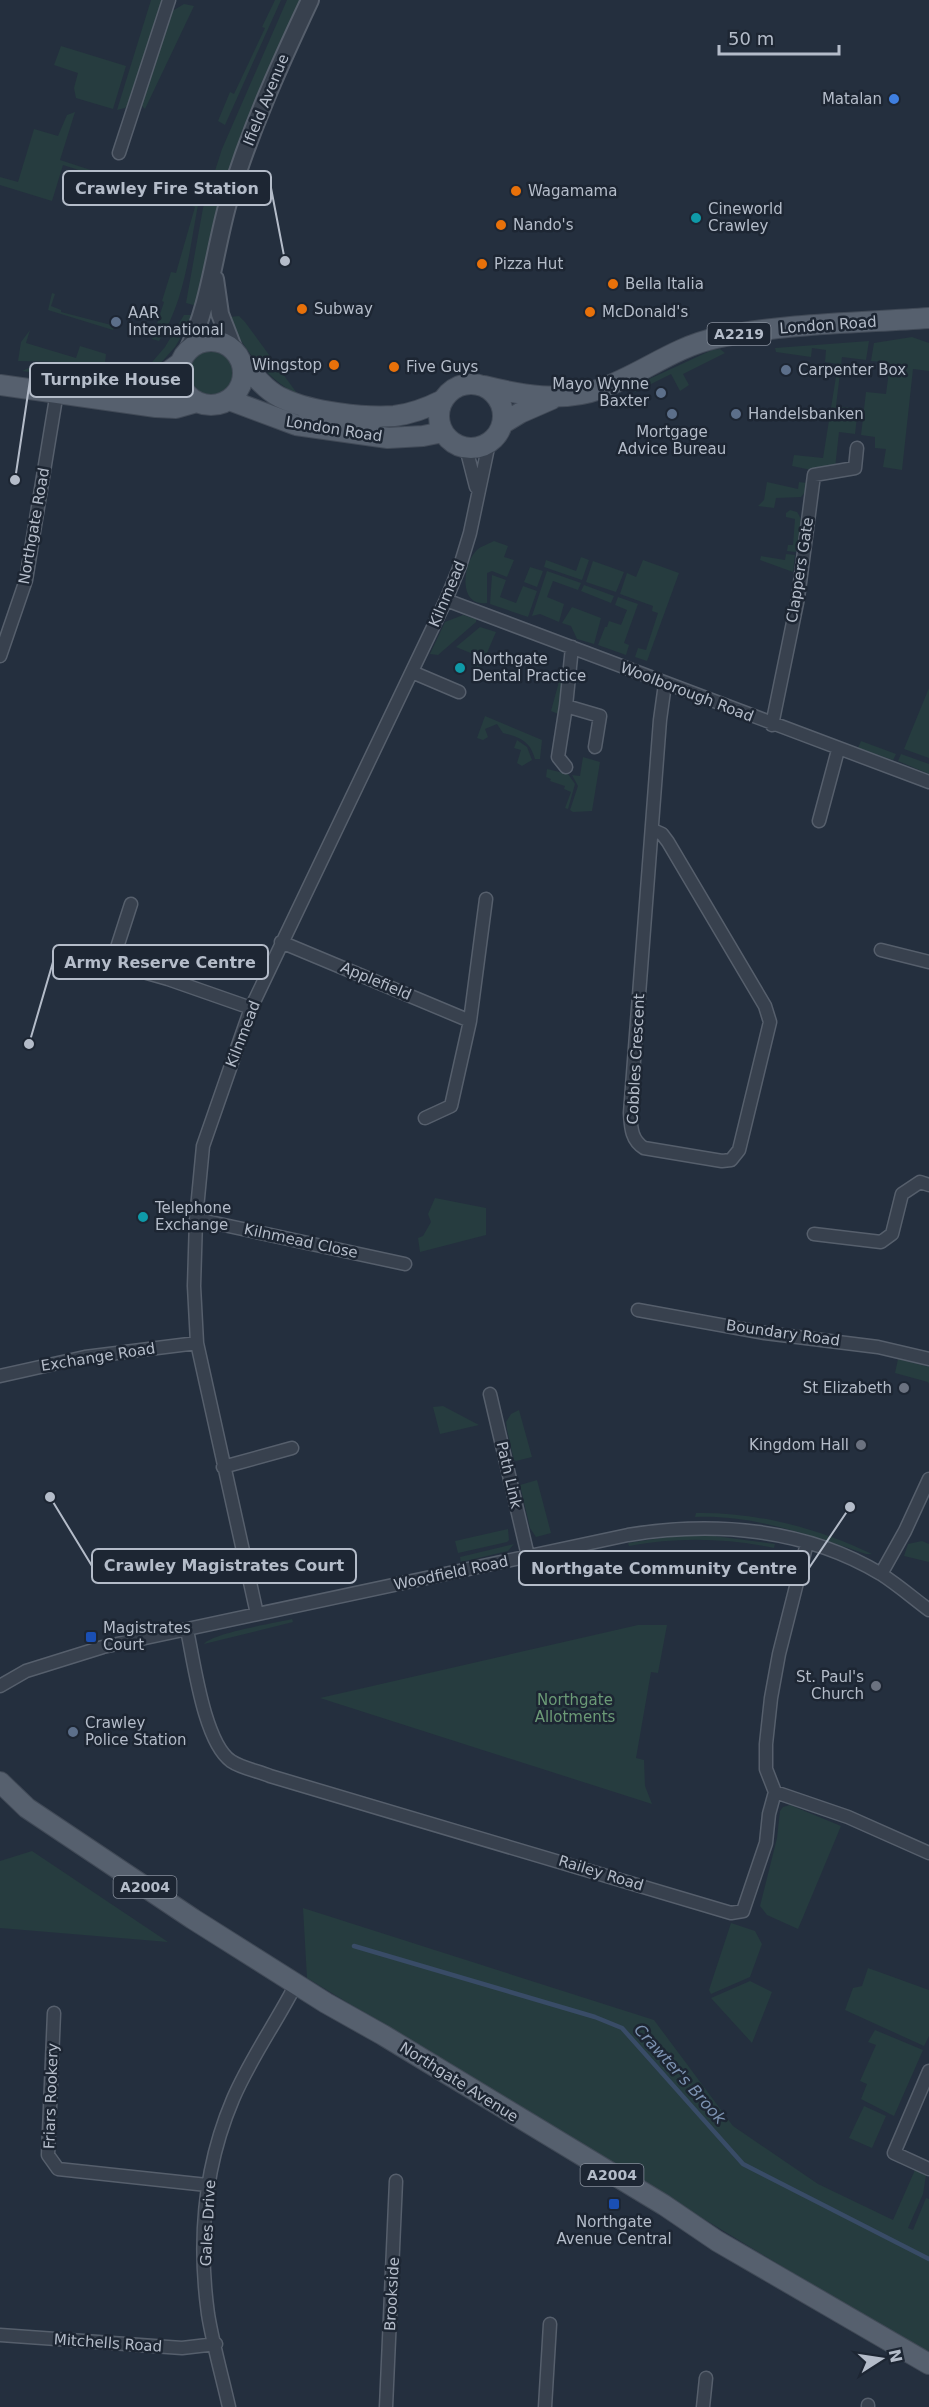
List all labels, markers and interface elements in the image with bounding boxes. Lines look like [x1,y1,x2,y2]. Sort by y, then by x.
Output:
scale bar [719,18,839,56]
text: 50 m [728,28,774,49]
street label: Ifield Avenue [239,52,293,148]
place label: Matalan [822,90,882,108]
marker: Matalan [887,92,901,106]
callout: Crawley Fire Station [63,171,271,205]
text: Crawley Fire Station [75,179,259,198]
place label: Wagamama [528,182,617,200]
marker: Wagamama [509,184,523,198]
place label: Cineworld Crawley [708,200,783,235]
marker: Cineworld Crawley [689,211,703,225]
place label: Nando's [513,216,574,234]
marker: Nando's [494,218,508,232]
place label: Pizza Hut [494,255,563,273]
marker: Pizza Hut [475,257,489,271]
place label: Bella Italia [625,275,704,293]
marker: Bella Italia [606,277,620,291]
place label: Subway [314,300,373,318]
marker: Subway [295,302,309,316]
place label: McDonald's [602,303,688,321]
place label: AAR International [128,304,224,339]
marker: McDonald's [583,305,597,319]
street label: London Road [779,313,877,337]
marker: AAR International [109,315,123,329]
road number: A2219 [708,323,771,345]
place label: Wingstop [252,356,322,374]
marker: Wingstop [327,358,341,372]
place label: Five Guys [406,358,479,376]
marker: Five Guys [387,360,401,374]
place label: Carpenter Box [798,361,906,379]
callout: Turnpike House [30,363,193,397]
marker: Carpenter Box [779,363,793,377]
text: Turnpike House [41,370,181,389]
place label: Mayo Wynne Baxter [552,375,650,410]
marker: Mayo Wynne Baxter [654,386,668,400]
place label: Handelsbanken [748,405,864,423]
marker: Mortgage Advice Bureau [665,407,679,421]
marker: Handelsbanken [729,407,743,421]
street label: London Road [284,412,384,446]
place label: Mortgage Advice Bureau [618,423,726,458]
street label: Northgate Road [15,466,53,586]
street label: Clappers Gate [783,516,817,624]
street label: Kilnmead [425,558,469,630]
place label: Northgate Dental Practice [472,650,586,685]
street label: Woolborough Road [618,658,756,726]
marker: Northgate Dental Practice [453,661,467,675]
callout: Army Reserve Centre [53,945,268,979]
text: Army Reserve Centre [64,953,256,972]
street label: Applefield [338,958,414,1004]
street label: Cobbles Crescent [624,993,648,1125]
street label: Kilnmead [222,998,264,1070]
place label: Telephone Exchange [154,1199,231,1234]
marker: Telephone Exchange [136,1210,150,1224]
street label: Kilnmead Close [242,1220,360,1262]
street label: Boundary Road [725,1316,841,1350]
street label: Exchange Road [39,1339,157,1375]
place label: St Elizabeth [803,1379,892,1397]
marker: St Elizabeth [897,1381,911,1395]
place label: Kingdom Hall [749,1436,849,1454]
marker: Kingdom Hall [854,1438,868,1452]
street label: Path Link [493,1440,526,1511]
callout: Crawley Magistrates Court [92,1549,356,1583]
callout: Northgate Community Centre [519,1551,809,1585]
street label: Woodfield Road [392,1552,510,1594]
text: Crawley Magistrates Court [104,1556,345,1575]
text: Northgate Community Centre [531,1559,797,1578]
place label: Magistrates Court [103,1619,191,1654]
marker: Magistrates Court [84,1630,98,1644]
place label: St. Paul's Church [796,1668,864,1703]
marker: St. Paul's Church [869,1679,883,1693]
park label: Northgate Allotments [535,1691,616,1726]
place label: Crawley Police Station [85,1714,187,1749]
marker: Crawley Police Station [66,1725,80,1739]
street label: Railey Road [556,1852,646,1894]
road number: A2004 [114,1876,176,1898]
water label: Crawter's Brook [630,2020,730,2128]
street label: Northgate Avenue [396,2038,522,2126]
street label: Friars Rookery [40,2042,62,2149]
road number: A2004 [580,2164,644,2186]
street label: Gales Drive [197,2179,219,2267]
marker: Northgate Avenue Central [607,2197,621,2211]
place label: Northgate Avenue Central [556,2213,672,2248]
street label: Brookside [381,2257,403,2331]
north arrow [851,2329,911,2389]
street label: Mitchells Road [53,2330,163,2356]
text: N [884,2347,906,2365]

